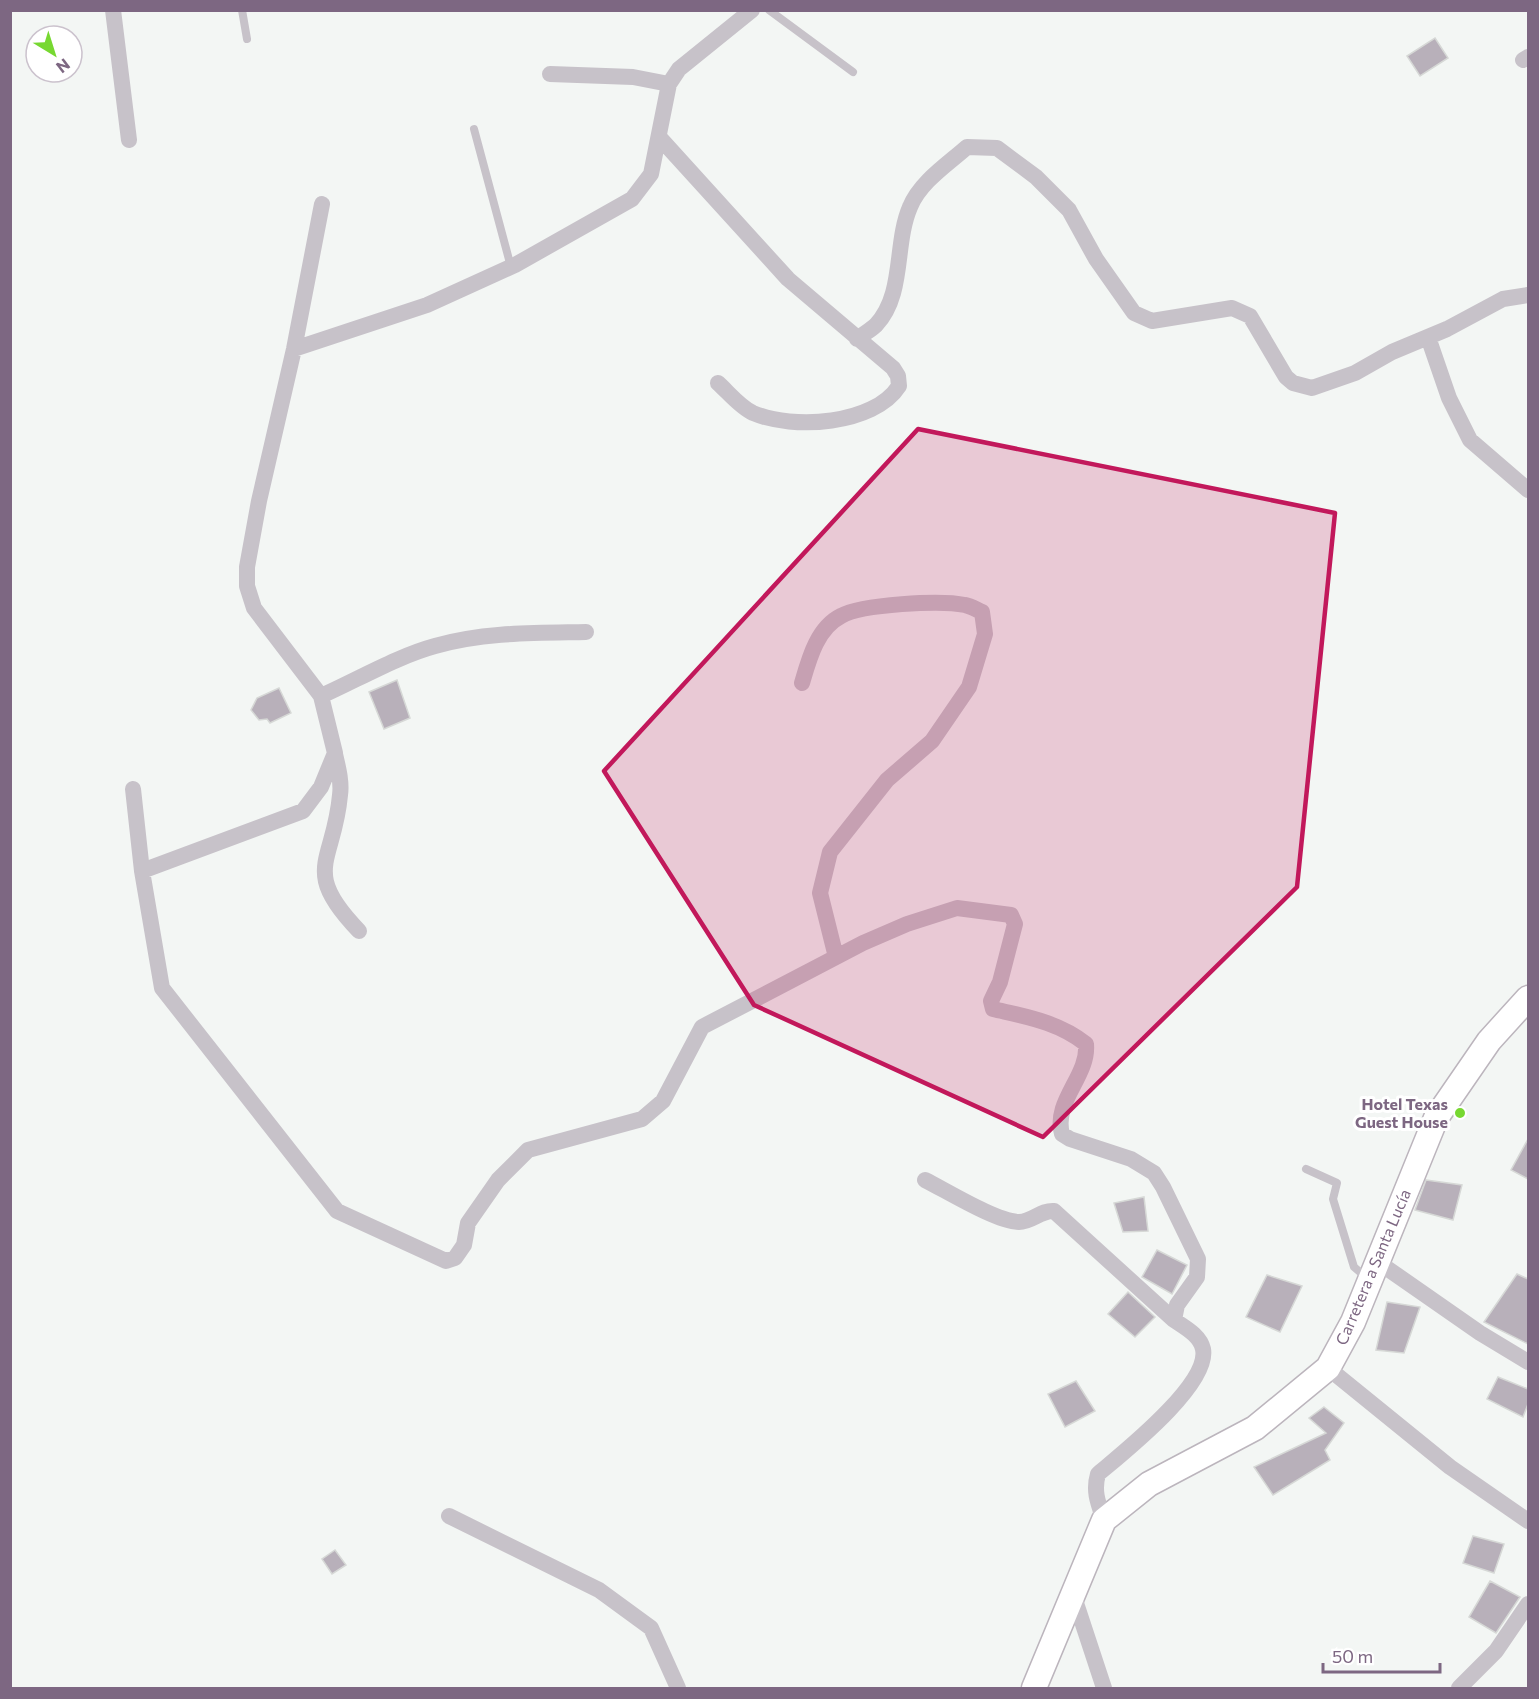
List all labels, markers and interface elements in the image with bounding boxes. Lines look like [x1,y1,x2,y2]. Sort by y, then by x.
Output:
north arrow [24,24,84,84]
text: N [53,55,74,77]
place label: Hotel Texas Guest House [1355,1094,1448,1131]
marker: Hotel Texas Guest House [1453,1106,1467,1120]
street label: Carretera a Santa Lucía [1331,1186,1414,1348]
scale bar [1323,1636,1440,1674]
text: 50 m [1332,1645,1373,1667]

